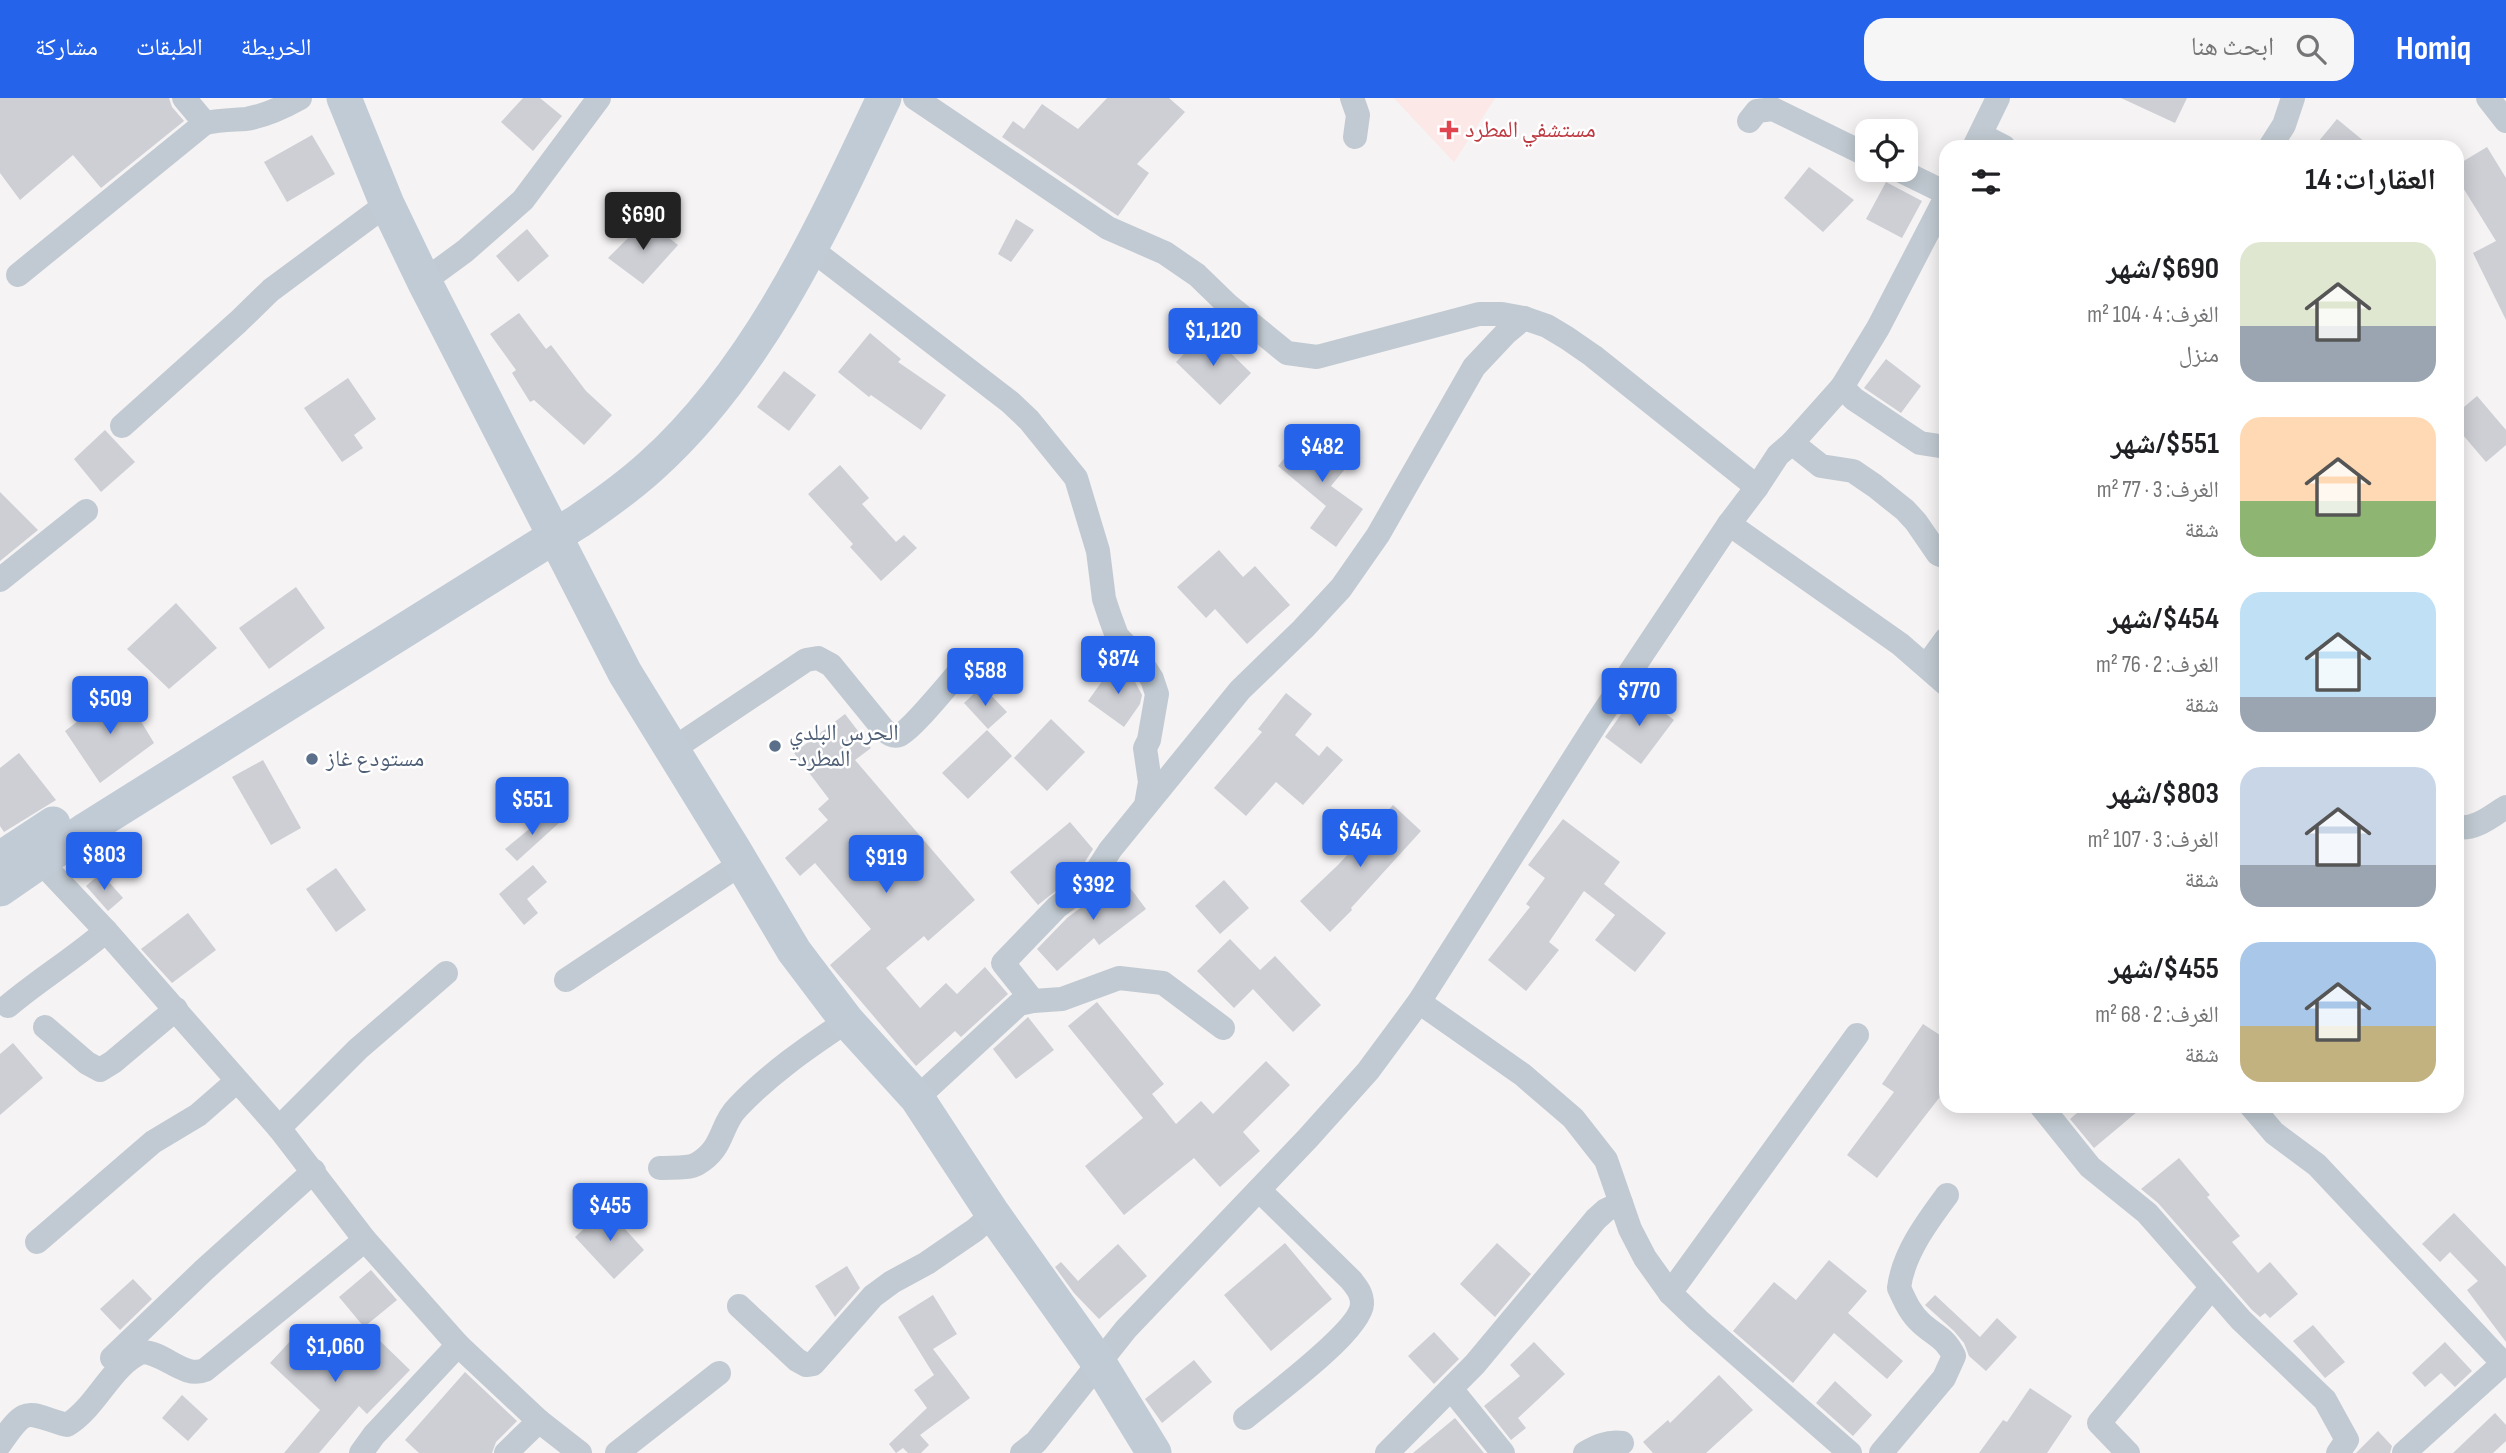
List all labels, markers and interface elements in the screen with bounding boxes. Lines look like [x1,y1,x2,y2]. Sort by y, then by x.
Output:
search box [1864,18,2354,81]
text: Homiq [2396,29,2471,69]
icon: search [2292,30,2330,68]
text: ابحث هنا [2191,32,2274,63]
text: مشاركة [35,33,98,62]
text: الطبقات [136,33,203,62]
text: الخريطة [241,33,311,62]
place label: مستشفي المطرد [1465,116,1596,148]
map controls [1855,119,1918,182]
button: locate [1855,119,1918,182]
marker: مستشفي المطرد [1439,120,1459,140]
text: العقارات: 14 [2305,162,2436,198]
icon: filters [1967,163,2005,201]
pin: $690 [602,192,684,252]
text: $690 [621,201,665,229]
text: $690/شهر [2107,251,2219,287]
icon: home [2296,270,2380,354]
text: الغرف: 4 · 104 m² [2087,301,2219,329]
pin: $1,120 [1156,308,1270,368]
text: $1,120 [1184,317,1242,345]
text: منزل [2179,341,2219,369]
pin: $482 [1281,424,1363,484]
text: $551/شهر [2111,426,2219,462]
text: $482 [1300,433,1344,461]
icon: home [2296,445,2380,529]
text: الغرف: 3 · 77 m² [2097,476,2219,504]
text: شقة [2185,516,2219,544]
text: $454/شهر [2108,601,2219,637]
icon: home [2296,620,2380,704]
pin: $874 [1077,636,1159,696]
text: $874 [1097,645,1139,673]
pin: $588 [944,648,1026,708]
text: الغرف: 2 · 76 m² [2096,651,2219,679]
text: $588 [963,657,1007,685]
pin: $770 [1598,668,1680,728]
pin: $509 [69,676,151,736]
text: $770 [1618,677,1660,705]
text: $509 [88,685,132,713]
text: شقة [2185,691,2219,719]
place label: الحرس البلدي -المطرد [789,719,899,773]
marker: الحرس البلدي -المطرد [767,738,783,754]
place label: مستودع غاز [325,745,424,773]
marker: مستودع غاز [304,751,320,767]
text: $803/شهر [2107,776,2219,812]
pin: $551 [491,778,573,837]
text: $551 [512,786,552,814]
icon: home [2296,795,2380,879]
pin: $454 [1319,810,1401,869]
text: $454 [1338,818,1382,846]
text: الغرف: 3 · 107 m² [2088,826,2219,854]
pin: $803 [63,832,145,892]
pin: $919 [845,836,927,895]
text: $803 [82,841,126,869]
text: $919 [865,844,907,872]
pin: $392 [1052,862,1134,922]
text: شقة [2185,866,2219,894]
text: $392 [1071,871,1115,899]
text: $455/شهر [2109,951,2219,987]
icon: home [2296,970,2380,1054]
text: الغرف: 2 · 68 m² [2095,1001,2219,1029]
text: شقة [2185,1041,2219,1069]
pin: $455 [569,1184,651,1243]
text: $455 [589,1192,631,1220]
pin: $1,060 [278,1324,392,1384]
text: $1,060 [305,1333,365,1361]

